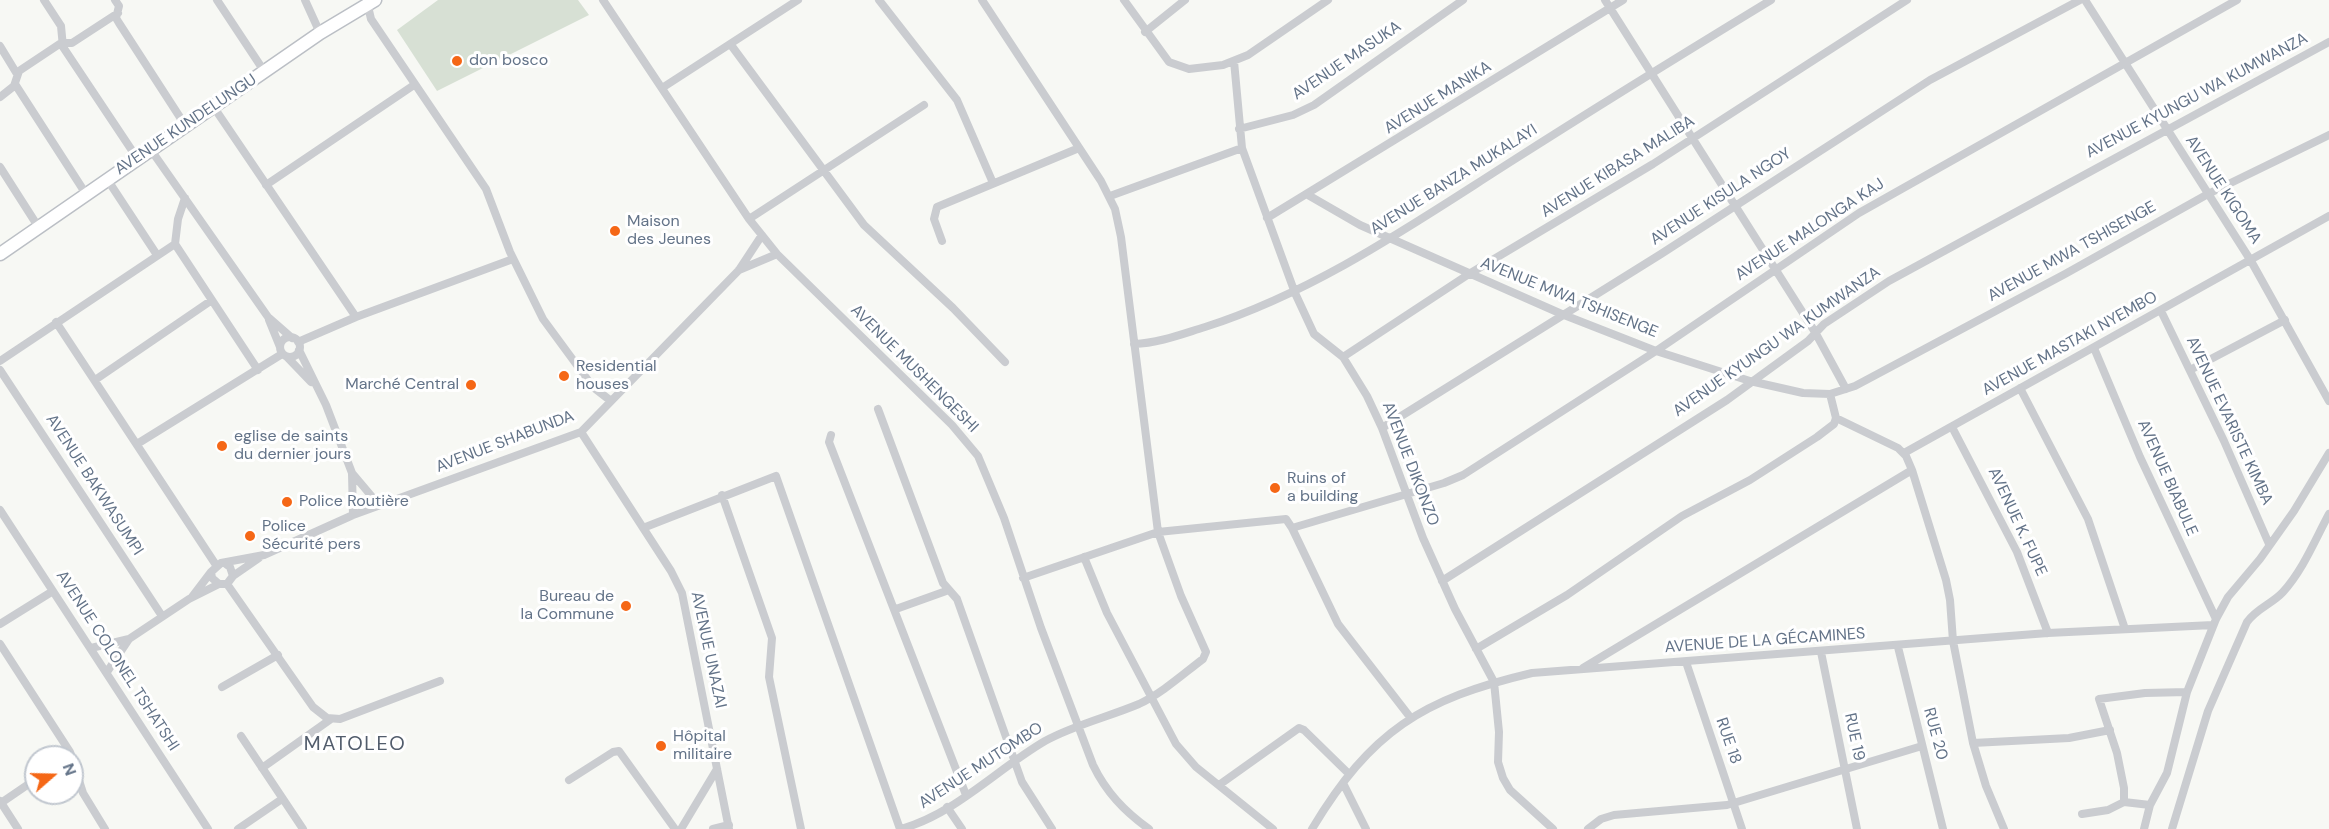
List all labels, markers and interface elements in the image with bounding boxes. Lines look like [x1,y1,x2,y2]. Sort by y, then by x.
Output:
street label: AVENUE MASUKA [1289,17,1405,105]
street label: AVENUE KYUNGU WA KUMWANZA [2083,29,2311,163]
place label: don bosco [469,51,548,71]
marker: don bosco [450,54,464,68]
street label: AVENUE MANIKA [1381,57,1495,139]
street label: AVENUE KUNDELUNGU [112,70,260,180]
street label: AVENUE KIBASA MALIBA [1538,112,1698,222]
street label: AVENUE BANZA MUKALAYI [1367,121,1541,239]
street label: AVENUE KIGOMA [2181,132,2265,248]
street label: AVENUE KISULA NGOY [1647,144,1795,250]
street label: AVENUE MALONGA KAJ [1732,175,1888,285]
street label: AVENUE MWA TSHISENGE [1984,198,2160,306]
place label: Maison des Jeunes [627,212,711,250]
marker: Maison des Jeunes [608,224,622,238]
street label: AVENUE MWA TSHISENGE [1478,254,1660,342]
street label: AVENUE KYUNGU WA KUMWANZA [1670,263,1884,421]
street label: AVENUE MASTAKI NYEMBO [1979,288,2161,400]
street label: AVENUE MUSHENGESHI [846,301,982,437]
street label: AVENUE EVARISTE KIMBA [2181,334,2277,508]
place label: Residential houses [576,357,657,395]
marker: Residential houses [557,369,571,383]
place label: Marché Central [345,375,459,395]
marker: Marché Central [464,378,478,392]
street label: AVENUE DIKONZO [1378,399,1442,529]
street label: AVENUE SHABUNDA [433,407,577,477]
street label: AVENUE BAKWASUMPI [41,411,147,559]
street label: AVENUE BIABULE [2133,417,2201,539]
place label: eglise de saints du dernier jours [234,427,351,465]
marker: eglise de saints du dernier jours [215,439,229,453]
street label: AVENUE K. FUPE [1983,465,2051,579]
place label: Ruins of a building [1287,469,1359,507]
marker: Ruins of a building [1268,481,1282,495]
place label: Police Routière [299,492,409,512]
marker: Police Routière [280,495,294,509]
place label: Police Sécurité pers [262,517,361,555]
marker: Police Sécurité pers [243,529,257,543]
street label: AVENUE COLONEL TSHATSHI [52,567,182,755]
place label: Bureau de la Commune [521,587,614,625]
street label: AVENUE UNAZAI [686,590,730,710]
marker: Bureau de la Commune [619,599,633,613]
street label: AVENUE DE LA GÉCAMINES [1664,624,1866,658]
street label: RUE 20 [1919,706,1951,762]
street label: RUE 19 [1840,711,1868,763]
street label: RUE 18 [1711,715,1745,767]
street label: AVENUE MUTOMBO [915,719,1047,813]
place label: Hôpital militaire [673,727,732,765]
district label: MATOLEO [304,733,406,757]
marker: Hôpital militaire [654,739,668,753]
north arrow [24,745,84,805]
text: N [58,760,81,778]

